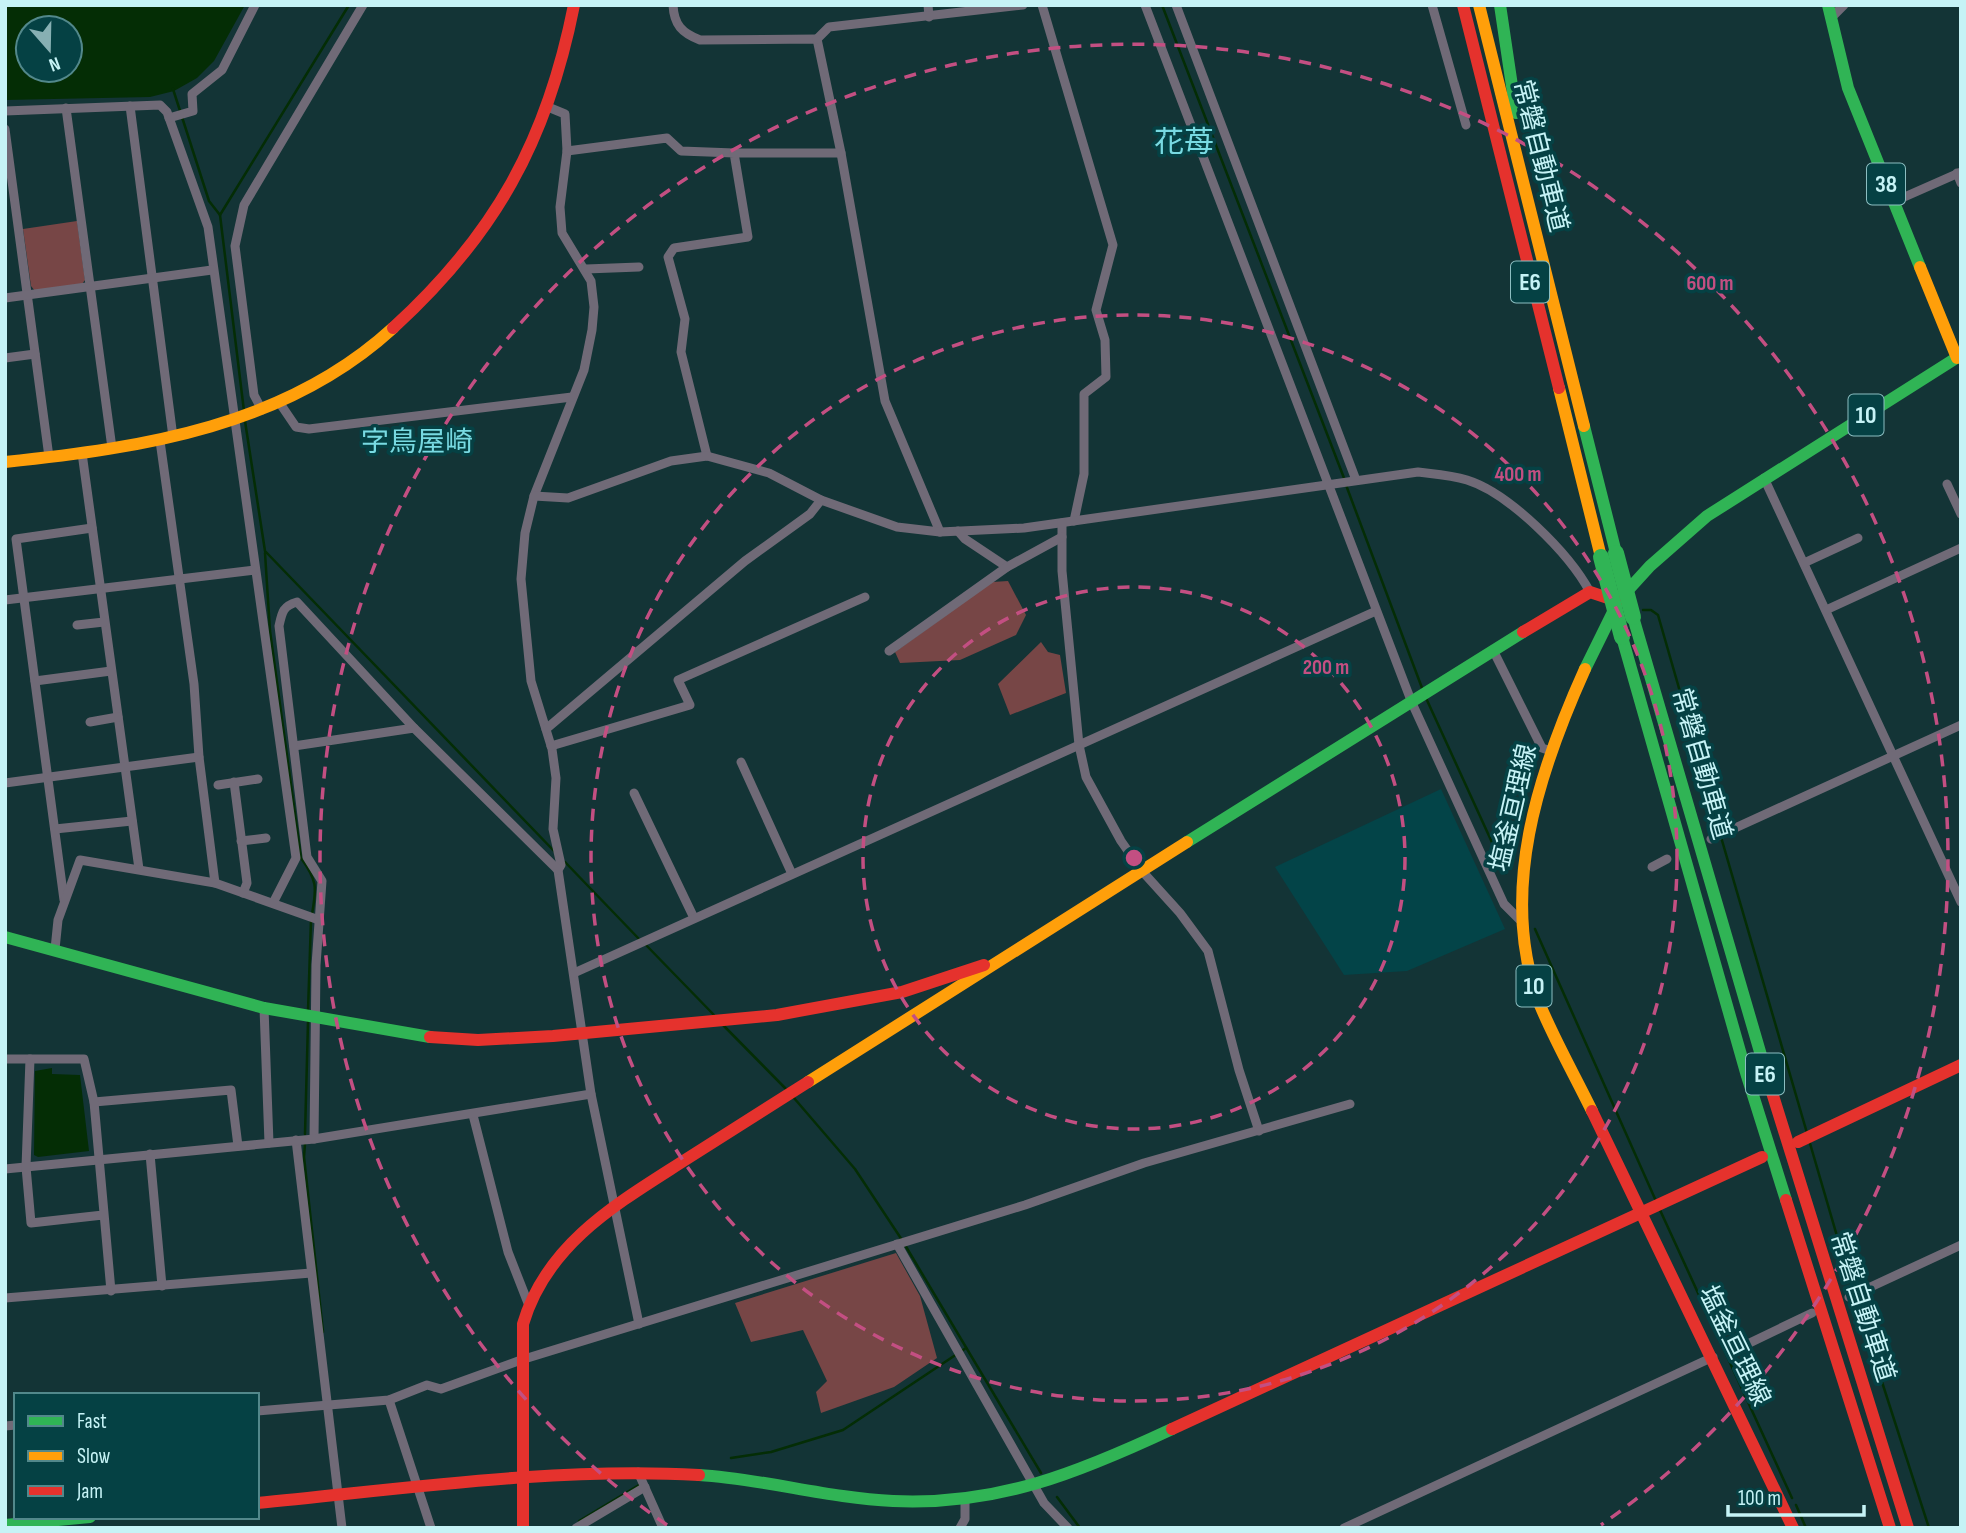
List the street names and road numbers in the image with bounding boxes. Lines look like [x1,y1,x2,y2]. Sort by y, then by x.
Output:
street label: 常磐自動車道 [1506,77,1574,235]
road number: 38 [1867,164,1905,204]
road number: E6 [1511,262,1549,302]
road number: 10 [1848,394,1884,436]
street label: 常磐自動車道 [1665,685,1737,843]
street label: 塩釜亘理線 [1484,741,1544,875]
road number: 10 [1516,966,1552,1006]
road number: E6 [1746,1054,1784,1094]
street label: 常磐自動車道 [1823,1228,1901,1386]
street label: 塩釜亘理線 [1692,1281,1776,1411]

